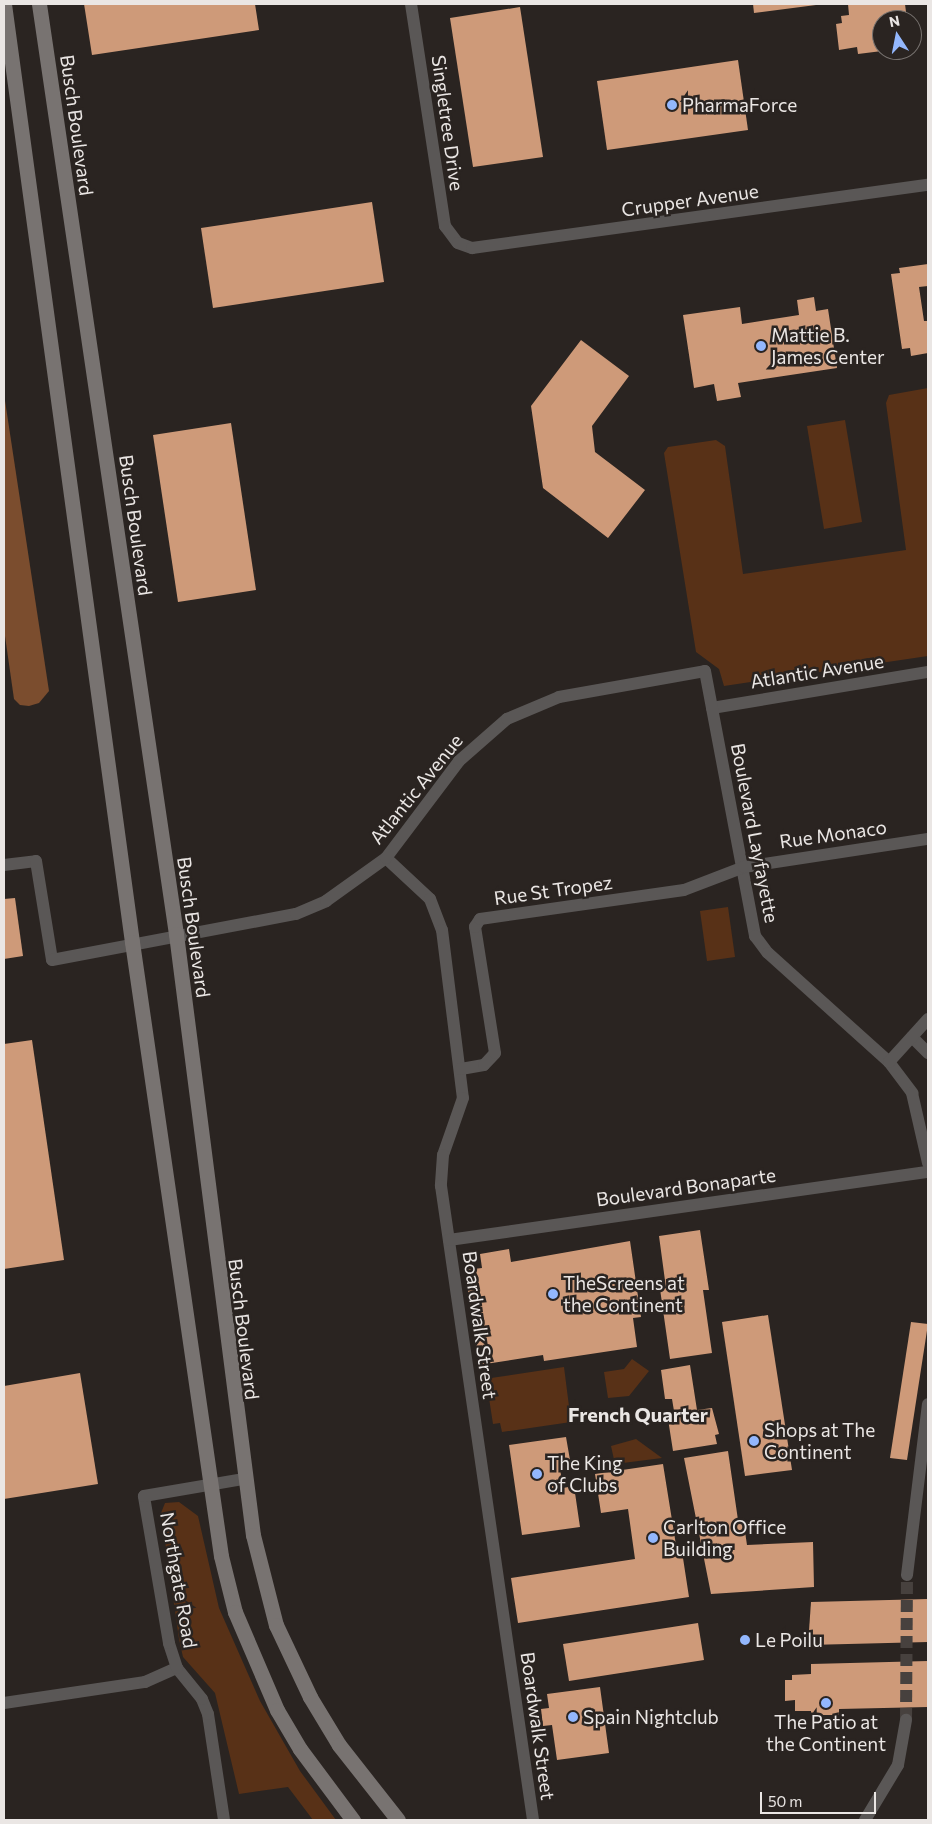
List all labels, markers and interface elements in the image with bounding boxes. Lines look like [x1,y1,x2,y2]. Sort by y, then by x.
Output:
north arrow [872,10,922,60]
text: N [887,11,901,30]
street label: Busch Boulevard [56,53,98,197]
street label: Singletree Drive [427,54,469,192]
place label: PharmaForce [682,94,797,116]
marker: PharmaForce [666,99,678,111]
street label: Crupper Avenue [620,179,760,221]
place label: Mattie B. James Center [771,324,885,368]
marker: Mattie B. James Center [755,340,767,352]
street label: Busch Boulevard [115,453,157,597]
street label: Atlantic Avenue [749,649,885,693]
street label: Atlantic Avenue [365,729,467,849]
street label: Boulevard Layfayette [726,741,784,925]
street label: Rue Monaco [778,815,888,853]
street label: Busch Boulevard [173,855,215,999]
street label: Rue St Tropez [492,870,614,910]
street label: Boulevard Bonaparte [595,1163,777,1211]
street label: Boardwalk Street [458,1250,502,1400]
street label: Busch Boulevard [224,1257,264,1401]
place label: TheScreens at the Continent [563,1272,685,1316]
marker: TheScreens at the Continent [547,1288,559,1300]
district label: French Quarter [568,1402,708,1426]
place label: Shops at The Continent [764,1419,875,1463]
marker: Shops at The Continent [748,1435,760,1447]
place label: The King of Clubs [547,1452,623,1496]
marker: The King of Clubs [531,1468,543,1480]
street label: Northgate Road [156,1510,202,1650]
place label: Carlton Office Building [663,1516,786,1560]
marker: Carlton Office Building [647,1532,659,1544]
place label: Le Poilu [755,1629,823,1651]
marker: Le Poilu [739,1634,751,1646]
street label: Boardwalk Street [516,1651,560,1801]
marker: The Patio at the Continent [820,1697,832,1709]
place label: Spain Nightclub [583,1706,719,1728]
marker: Spain Nightclub [567,1711,579,1723]
place label: The Patio at the Continent [766,1711,886,1755]
scale bar [762,1782,878,1814]
text: 50 m [768,1792,802,1810]

